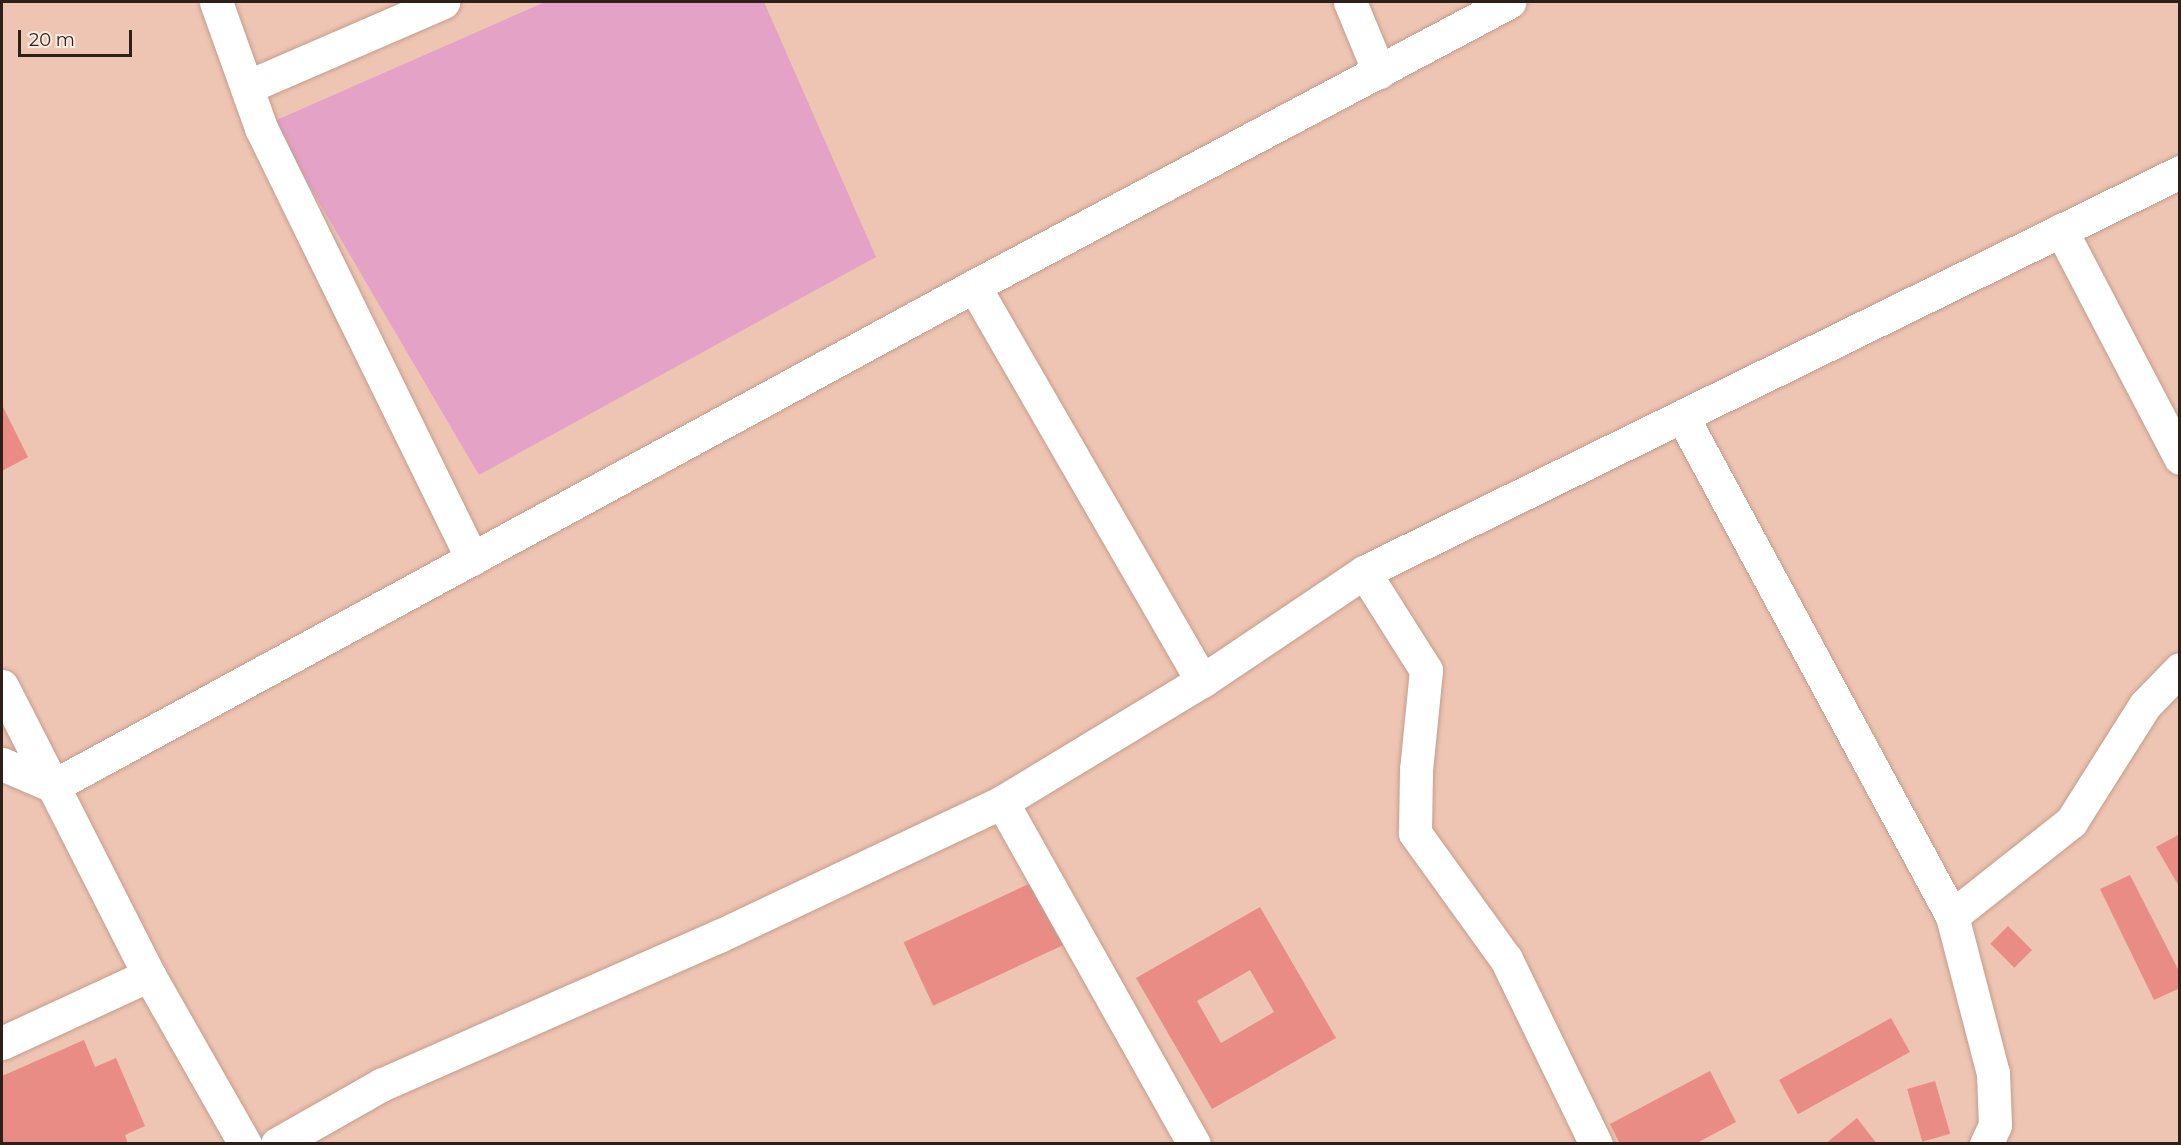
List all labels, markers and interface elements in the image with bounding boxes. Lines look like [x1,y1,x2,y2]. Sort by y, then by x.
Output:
scale bar [21,18,135,56]
text: 20 m [29,29,75,51]

